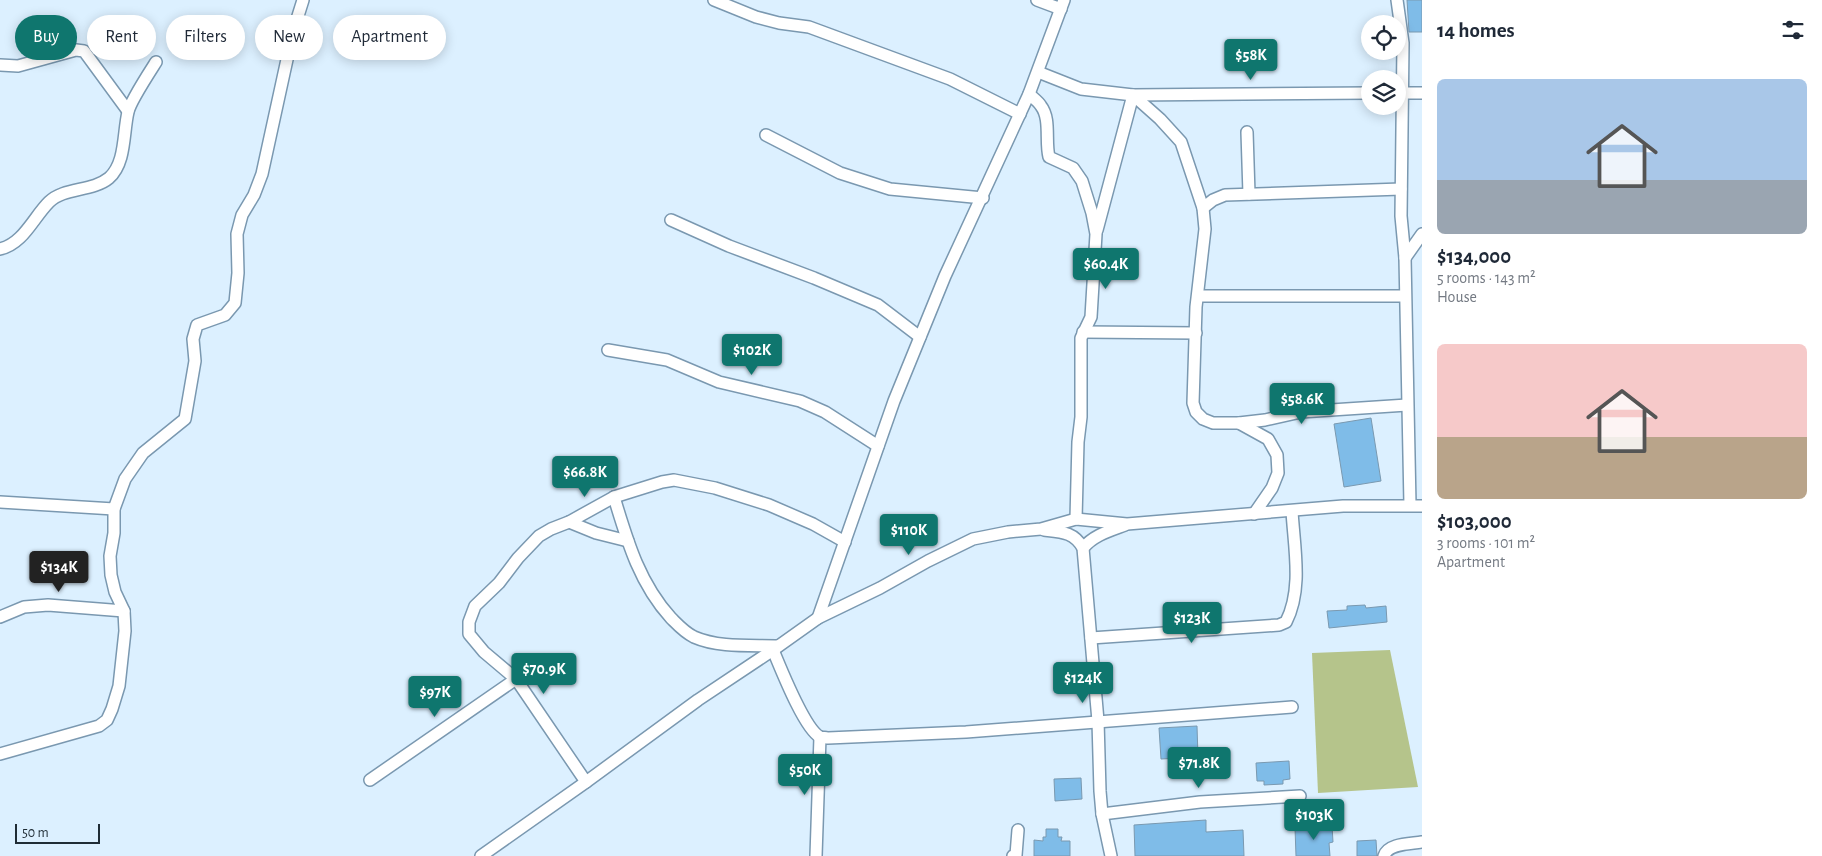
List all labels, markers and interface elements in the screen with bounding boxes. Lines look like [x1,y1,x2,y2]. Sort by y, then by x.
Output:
chip: Buy [15,15,77,60]
chip: Rent [87,15,156,60]
chip: Filters [166,15,245,60]
chip: New [255,15,323,60]
chip: Apartment [333,15,446,60]
map controls [1361,15,1406,115]
button: locate [1361,15,1406,60]
icon: filters [1779,16,1807,44]
text: 14 homes [1437,20,1515,41]
pin: $58K [1221,38,1281,81]
text: $58K [1235,47,1267,63]
button: layers [1361,70,1406,115]
icon: home [1577,111,1667,201]
text: $134,000 [1437,246,1511,267]
pin: $60.4K [1065,248,1147,290]
text: $60.4K [1084,256,1128,272]
text: 5 rooms · 143 m² [1437,270,1536,286]
text: House [1437,289,1477,305]
pin: $102K [717,334,787,376]
text: $102K [733,342,771,358]
icon: home [1577,376,1667,466]
pin: $58.6K [1261,382,1343,425]
text: $58.6K [1281,391,1323,407]
pin: $66.8K [544,456,626,498]
text: $66.8K [563,464,607,480]
text: $103,000 [1437,511,1512,532]
pin: $110K [874,514,944,556]
text: $110K [891,522,927,538]
text: 3 rooms · 101 m² [1437,535,1535,551]
pin: $134K [24,550,94,593]
text: Apartment [1437,554,1505,570]
text: $134K [40,559,78,575]
pin: $123K [1157,602,1227,644]
text: $123K [1174,610,1210,626]
pin: $70.9K [503,652,585,695]
text: $70.9K [522,661,566,677]
pin: $124K [1048,662,1118,704]
text: $124K [1064,670,1102,686]
pin: $97K [405,676,465,718]
text: $97K [419,684,451,700]
pin: $71.8K [1158,746,1240,789]
pin: $50K [775,754,835,796]
text: $71.8K [1179,755,1219,771]
text: $50K [789,762,821,778]
pin: $103K [1279,798,1349,841]
text: $103K [1295,807,1333,823]
scale bar [15,821,100,844]
text: 50 m [22,826,49,840]

